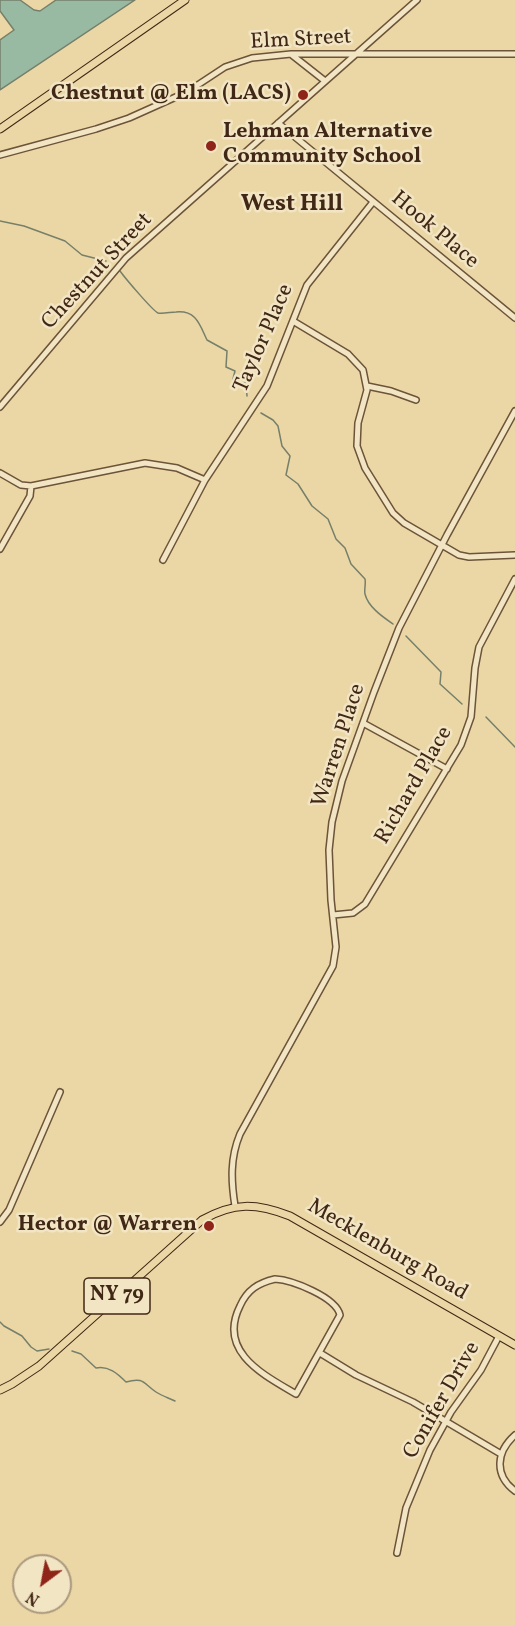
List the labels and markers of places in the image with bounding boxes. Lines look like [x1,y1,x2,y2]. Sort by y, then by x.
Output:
place label: Chestnut @ Elm (LACS) [51,82,291,108]
marker: Chestnut @ Elm (LACS) [296,88,310,102]
place label: Lehman Alternative Community School [223,120,432,172]
marker: Lehman Alternative Community School [204,139,218,153]
place label: Hector @ Warren [18,1213,197,1239]
marker: Hector @ Warren [202,1219,216,1233]

